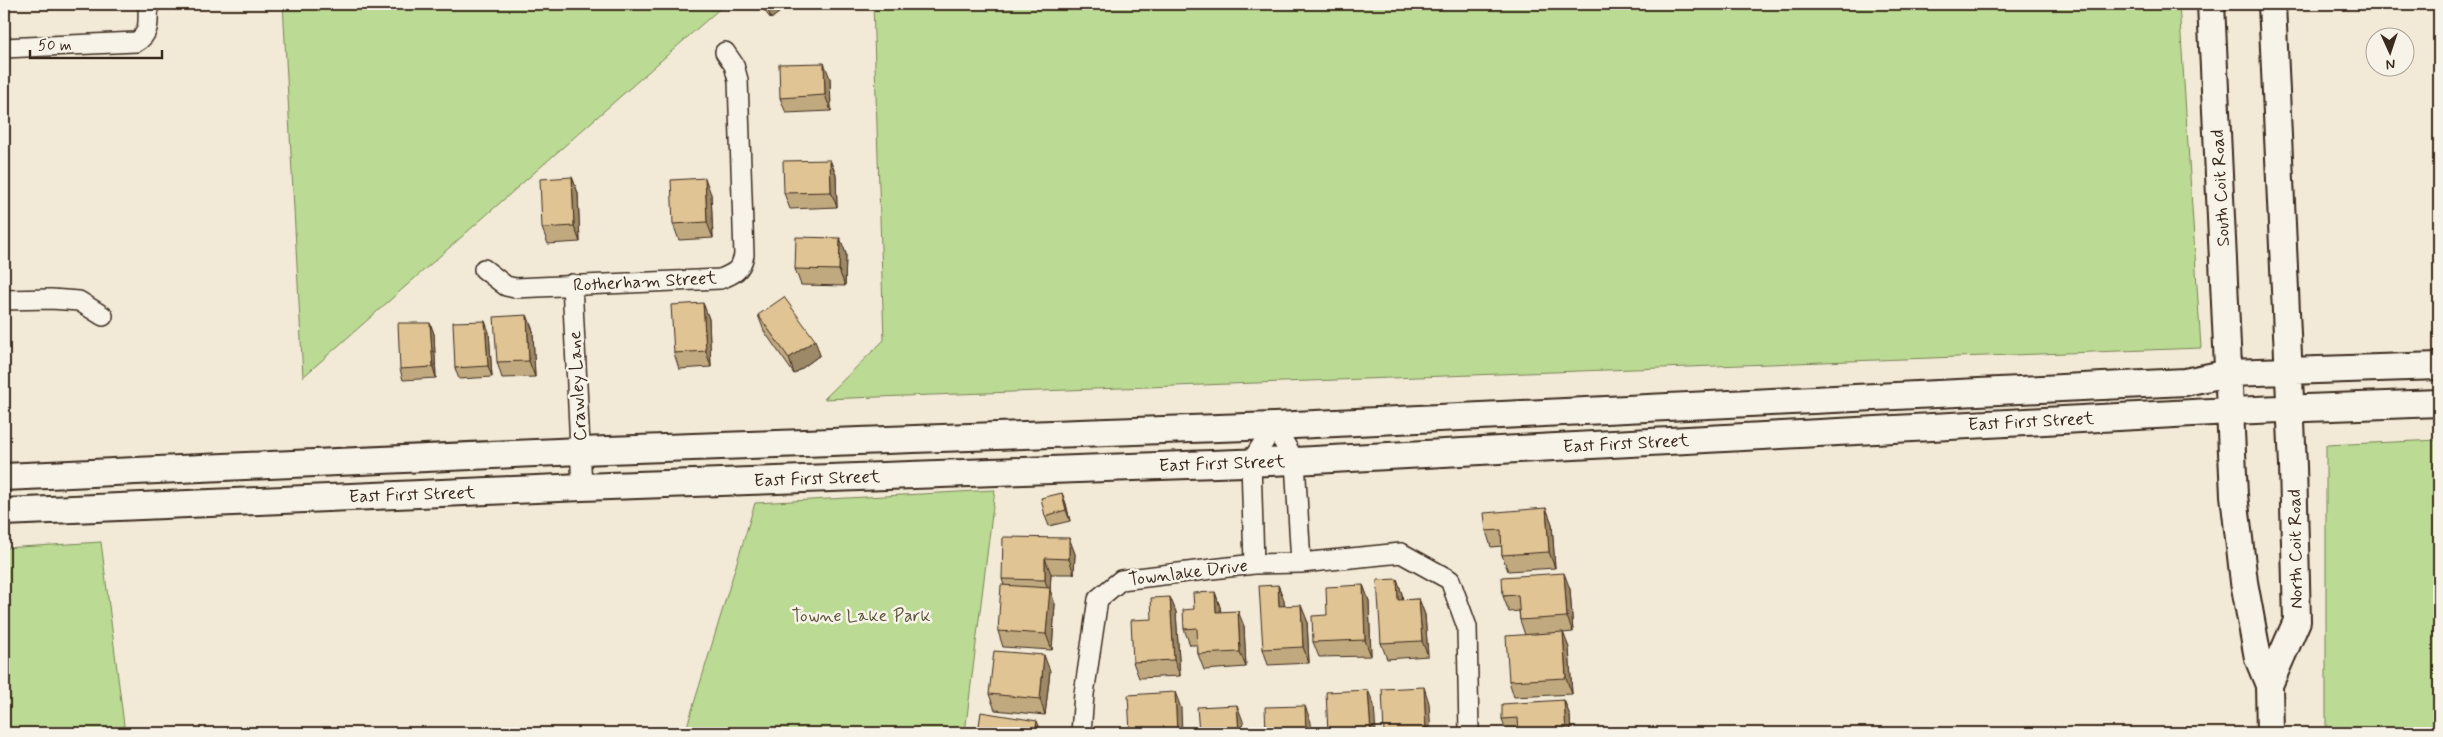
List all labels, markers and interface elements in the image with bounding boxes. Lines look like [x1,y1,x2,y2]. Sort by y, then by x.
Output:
scale bar [30,28,162,60]
north arrow [2366,28,2416,78]
text: 50 m [38,36,72,56]
text: N [2385,55,2396,73]
street label: South Coit Road [2206,129,2236,247]
street label: Rotherham Street [573,266,718,298]
street label: Crawley Lane [563,330,593,442]
street label: East First Street [1967,407,2095,437]
street label: East First Street [1562,429,1690,459]
street label: East First Street [1158,450,1286,478]
street label: East First Street [753,465,881,493]
street label: East First Street [348,481,476,509]
street label: North Coit Road [2283,489,2309,609]
street label: Townlake Drive [1127,554,1249,592]
park label: Towne Lake Park [791,604,931,628]

